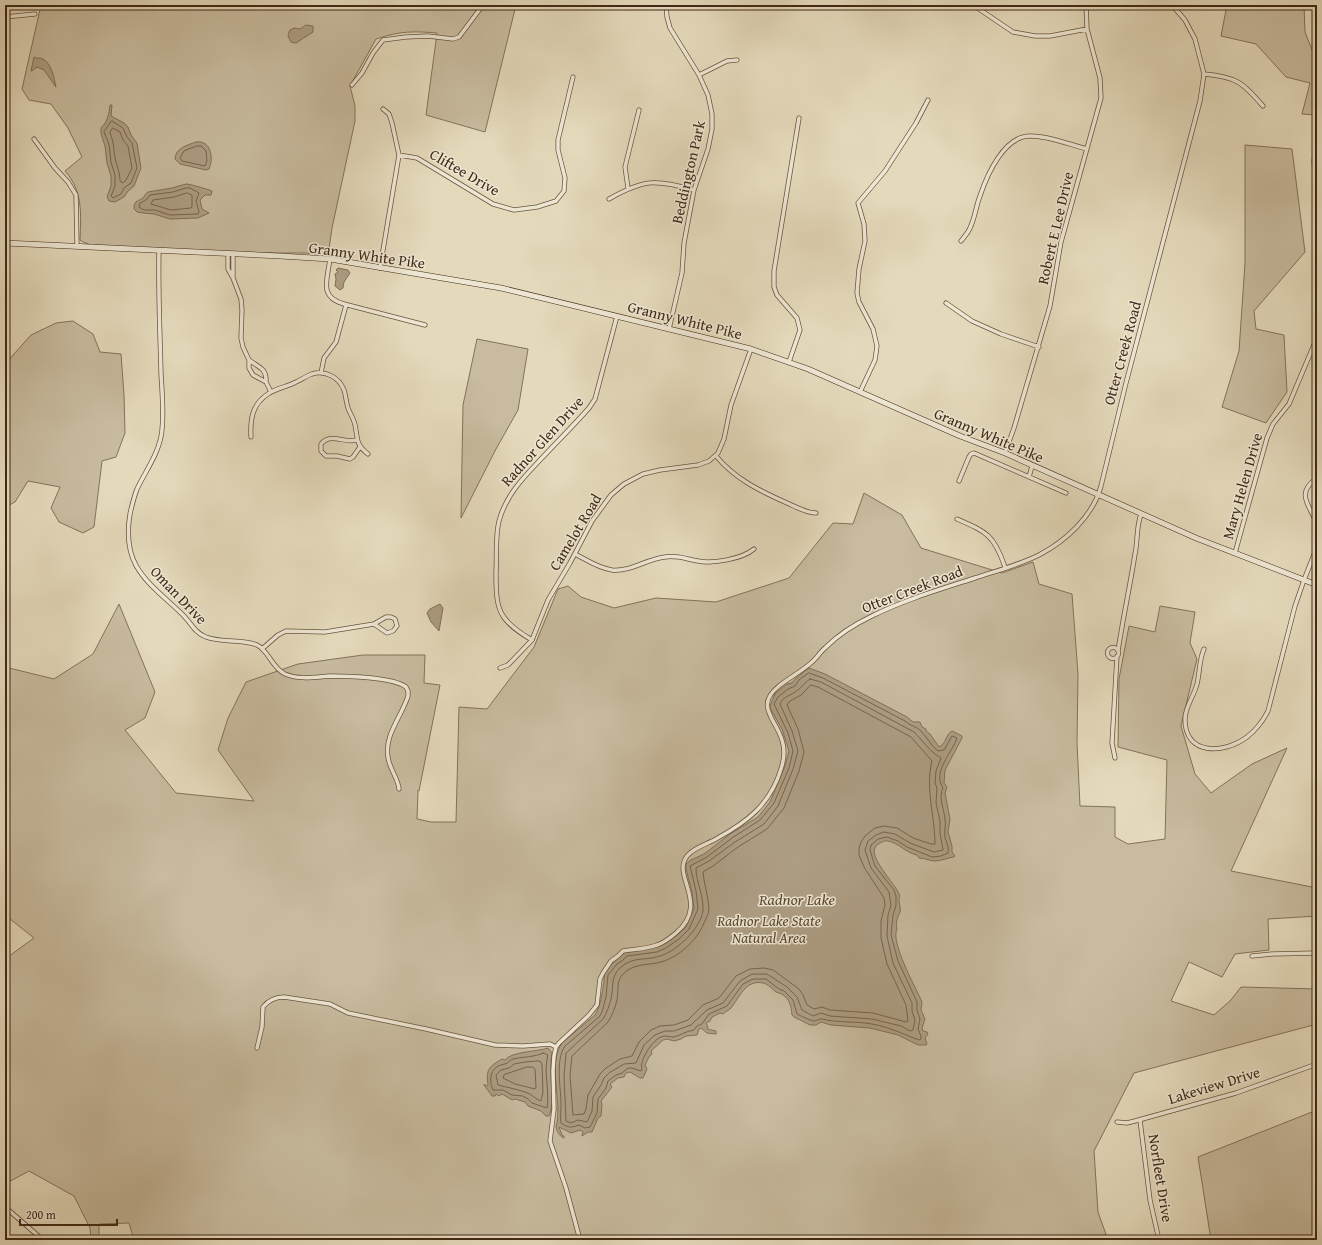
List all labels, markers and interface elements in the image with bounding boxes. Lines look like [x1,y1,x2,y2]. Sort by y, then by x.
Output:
street label: Beddington Park [666,118,710,226]
street label: Cliftee Drive [426,143,504,201]
street label: Robert E Lee Drive [1032,170,1078,286]
street label: Granny White Pike [307,236,427,274]
street label: Granny White Pike [626,296,744,344]
street label: Otter Creek Road [1098,299,1146,407]
street label: Radnor Glen Drive [496,391,588,491]
street label: Granny White Pike [931,402,1047,468]
street label: Mary Helen Drive [1217,430,1267,542]
street label: Camelot Road [544,490,606,574]
street label: Otter Creek Road [858,560,966,618]
street label: Oman Drive [146,561,212,629]
water label: Radnor Lake [758,887,836,911]
park label: Radnor Lake State Natural Area [716,910,821,948]
street label: Lakeview Drive [1165,1061,1263,1109]
street label: Norfleet Drive [1144,1132,1178,1224]
scale bar [20,1201,117,1227]
text: 200 m [26,1206,56,1223]

